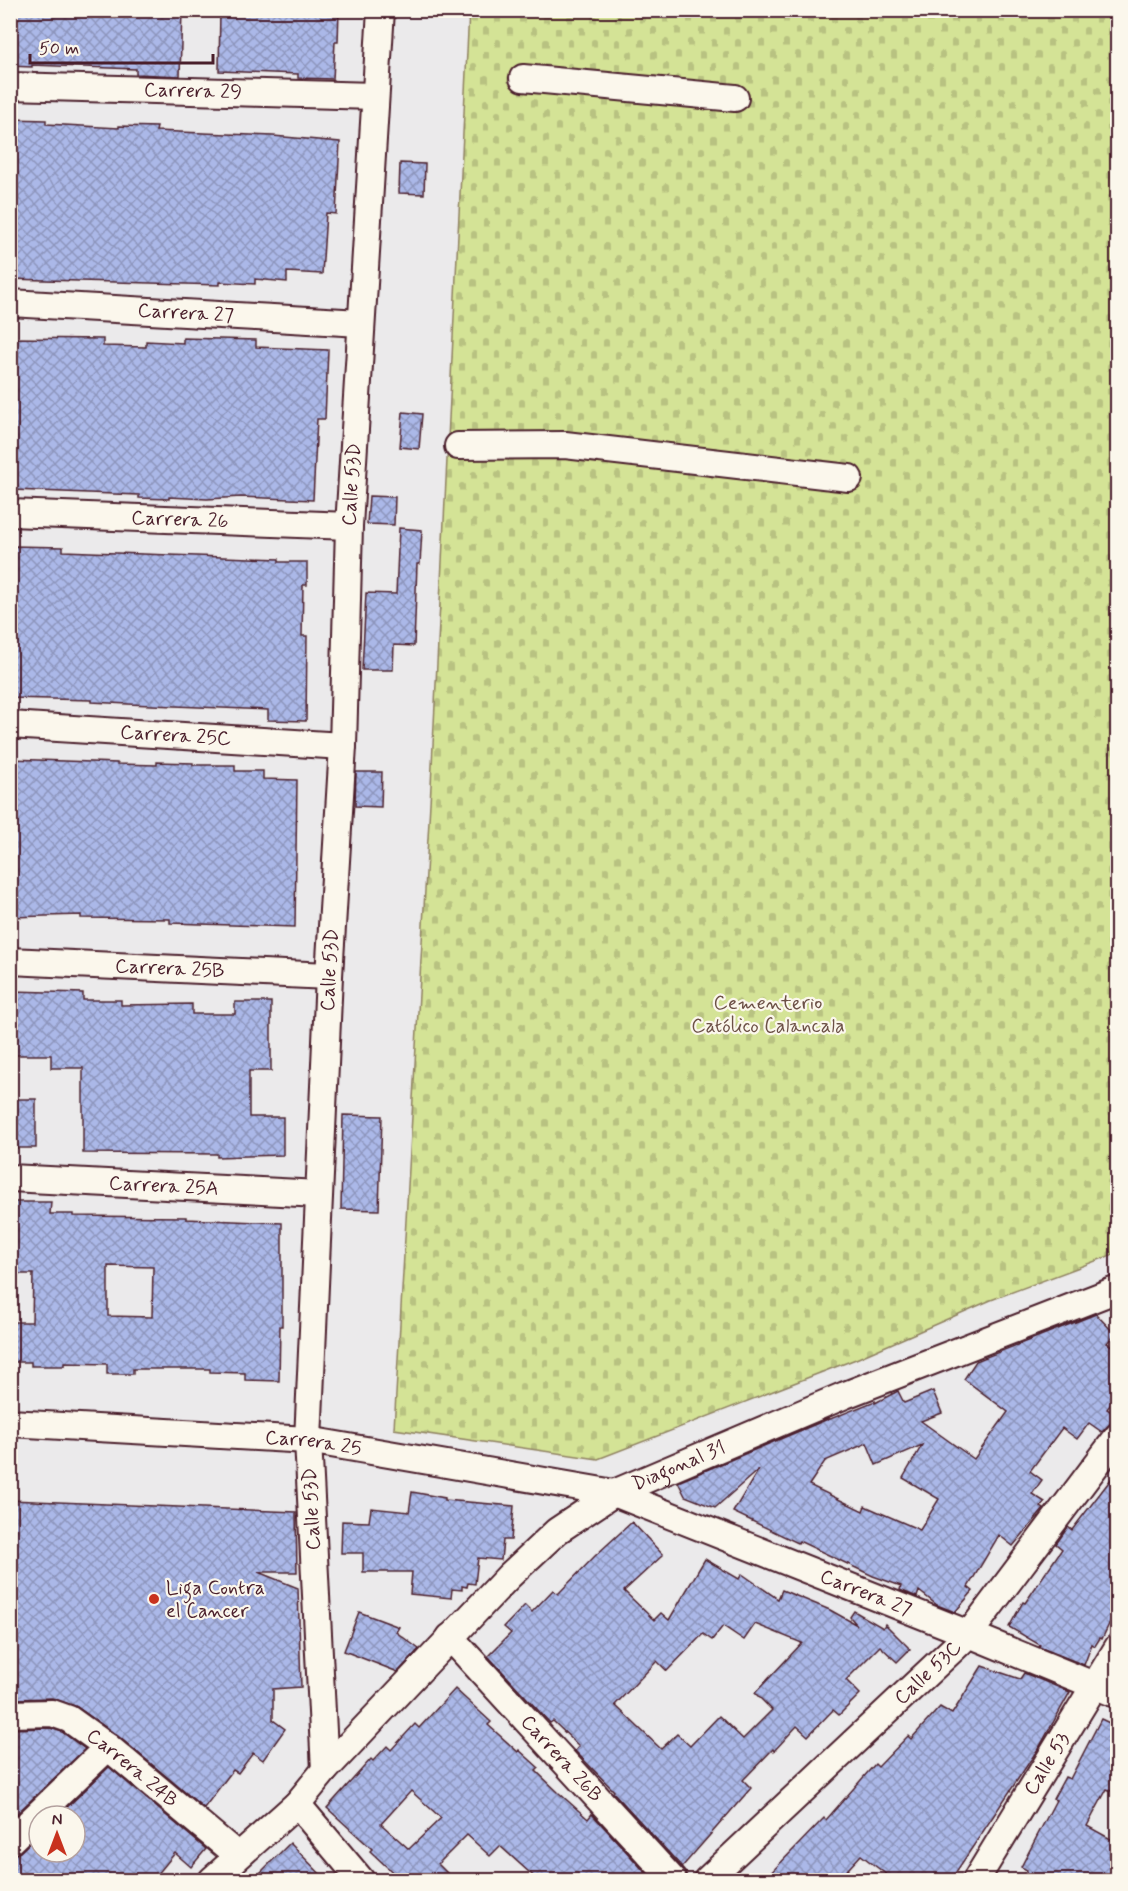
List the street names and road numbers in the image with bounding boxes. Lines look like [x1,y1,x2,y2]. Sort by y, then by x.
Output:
street label: Carrera 29 [144,76,242,106]
street label: Carrera 27 [137,297,235,329]
street label: Calle 53D [336,442,368,527]
street label: Carrera 26 [131,504,229,535]
street label: Carrera 25C [119,718,232,752]
street label: Calle 53D [314,928,345,1012]
street label: Carrera 25B [114,952,225,985]
street label: Carrera 25A [108,1170,219,1202]
street label: Carrera 25 [264,1424,363,1463]
street label: Diagonal 31 [628,1434,729,1497]
street label: Calle 53D [296,1467,328,1551]
street label: Carrera 27 [816,1563,916,1623]
street label: Calle 53C [888,1634,967,1711]
street label: Carrera 26B [514,1709,609,1808]
street label: Carrera 24B [81,1722,184,1814]
street label: Calle 53 [1017,1727,1076,1800]

